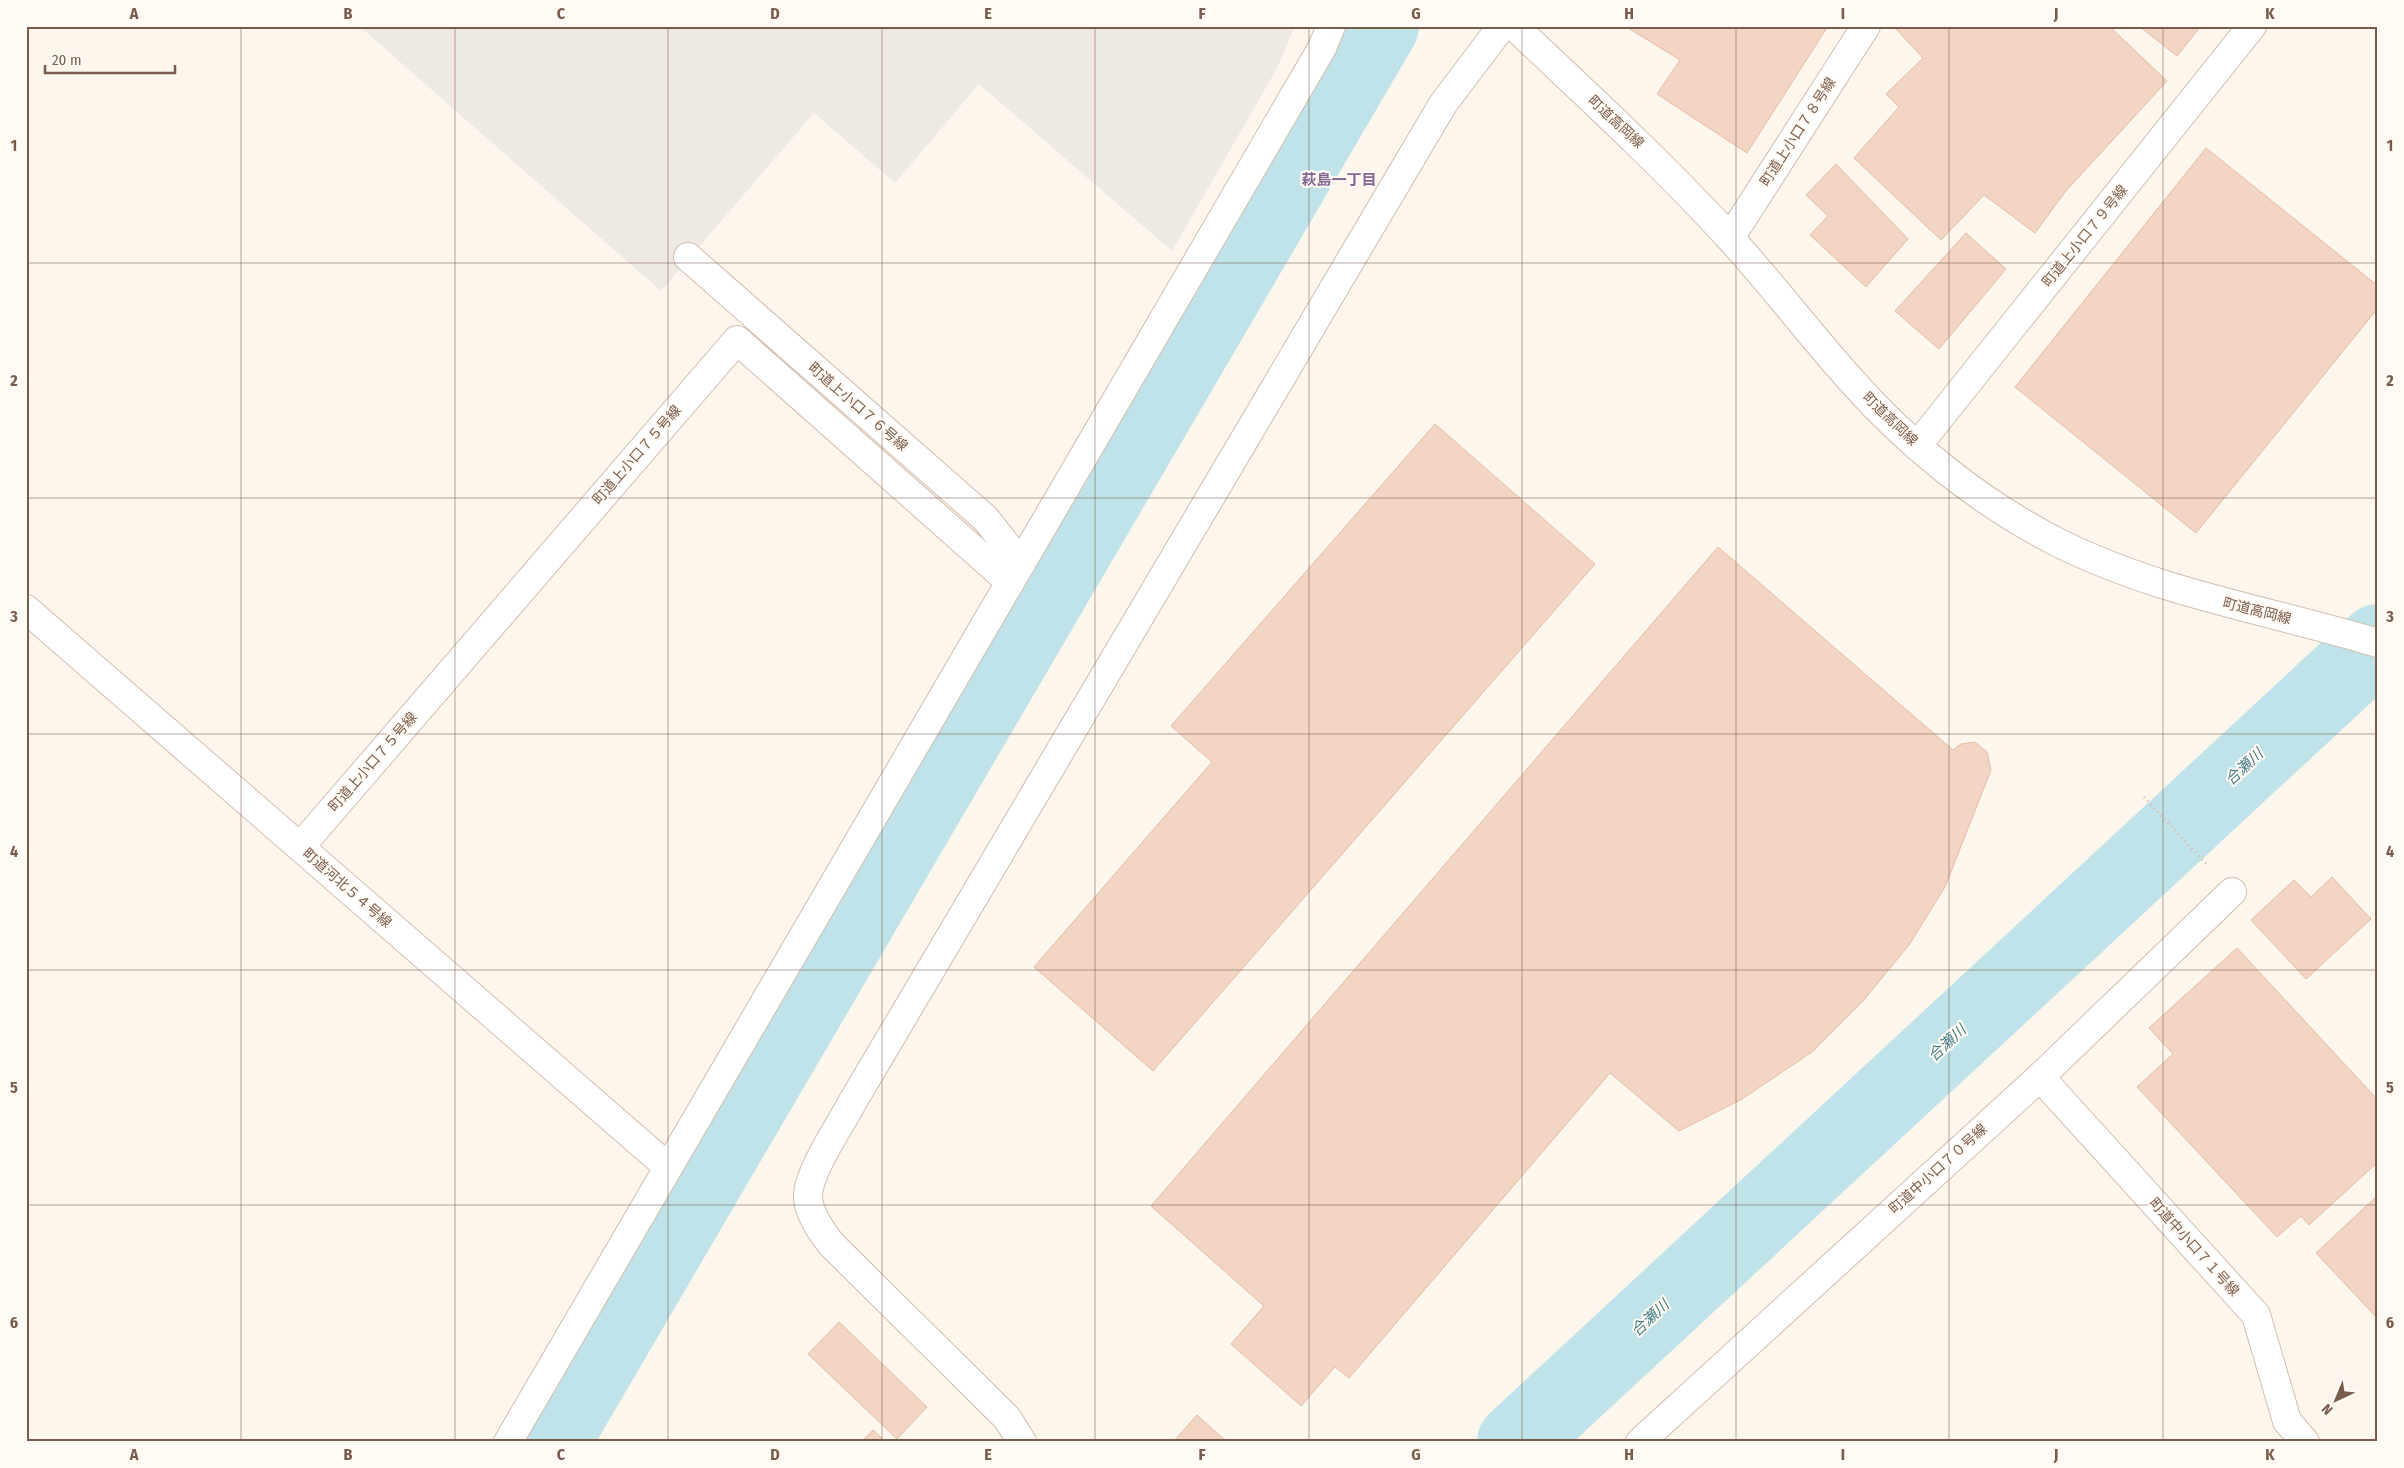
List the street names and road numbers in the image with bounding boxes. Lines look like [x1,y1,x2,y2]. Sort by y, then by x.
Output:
street label: 町道上小口７８号線 [1757,75,1839,189]
street label: 町道高岡線 [1585,92,1647,152]
street label: 町道上小口７９号線 [2039,182,2131,290]
street label: 町道上小口７６号線 [805,359,911,455]
street label: 町道高岡線 [1859,389,1921,449]
street label: 町道上小口７５号線 [589,402,685,508]
street label: 町道高岡線 [2221,594,2293,628]
street label: 町道上小口７５号線 [325,709,421,815]
street label: 町道河北５４号線 [299,845,395,931]
street label: 町道中小口７０号線 [1885,1121,1991,1217]
street label: 町道中小口７１号線 [2146,1194,2242,1300]

